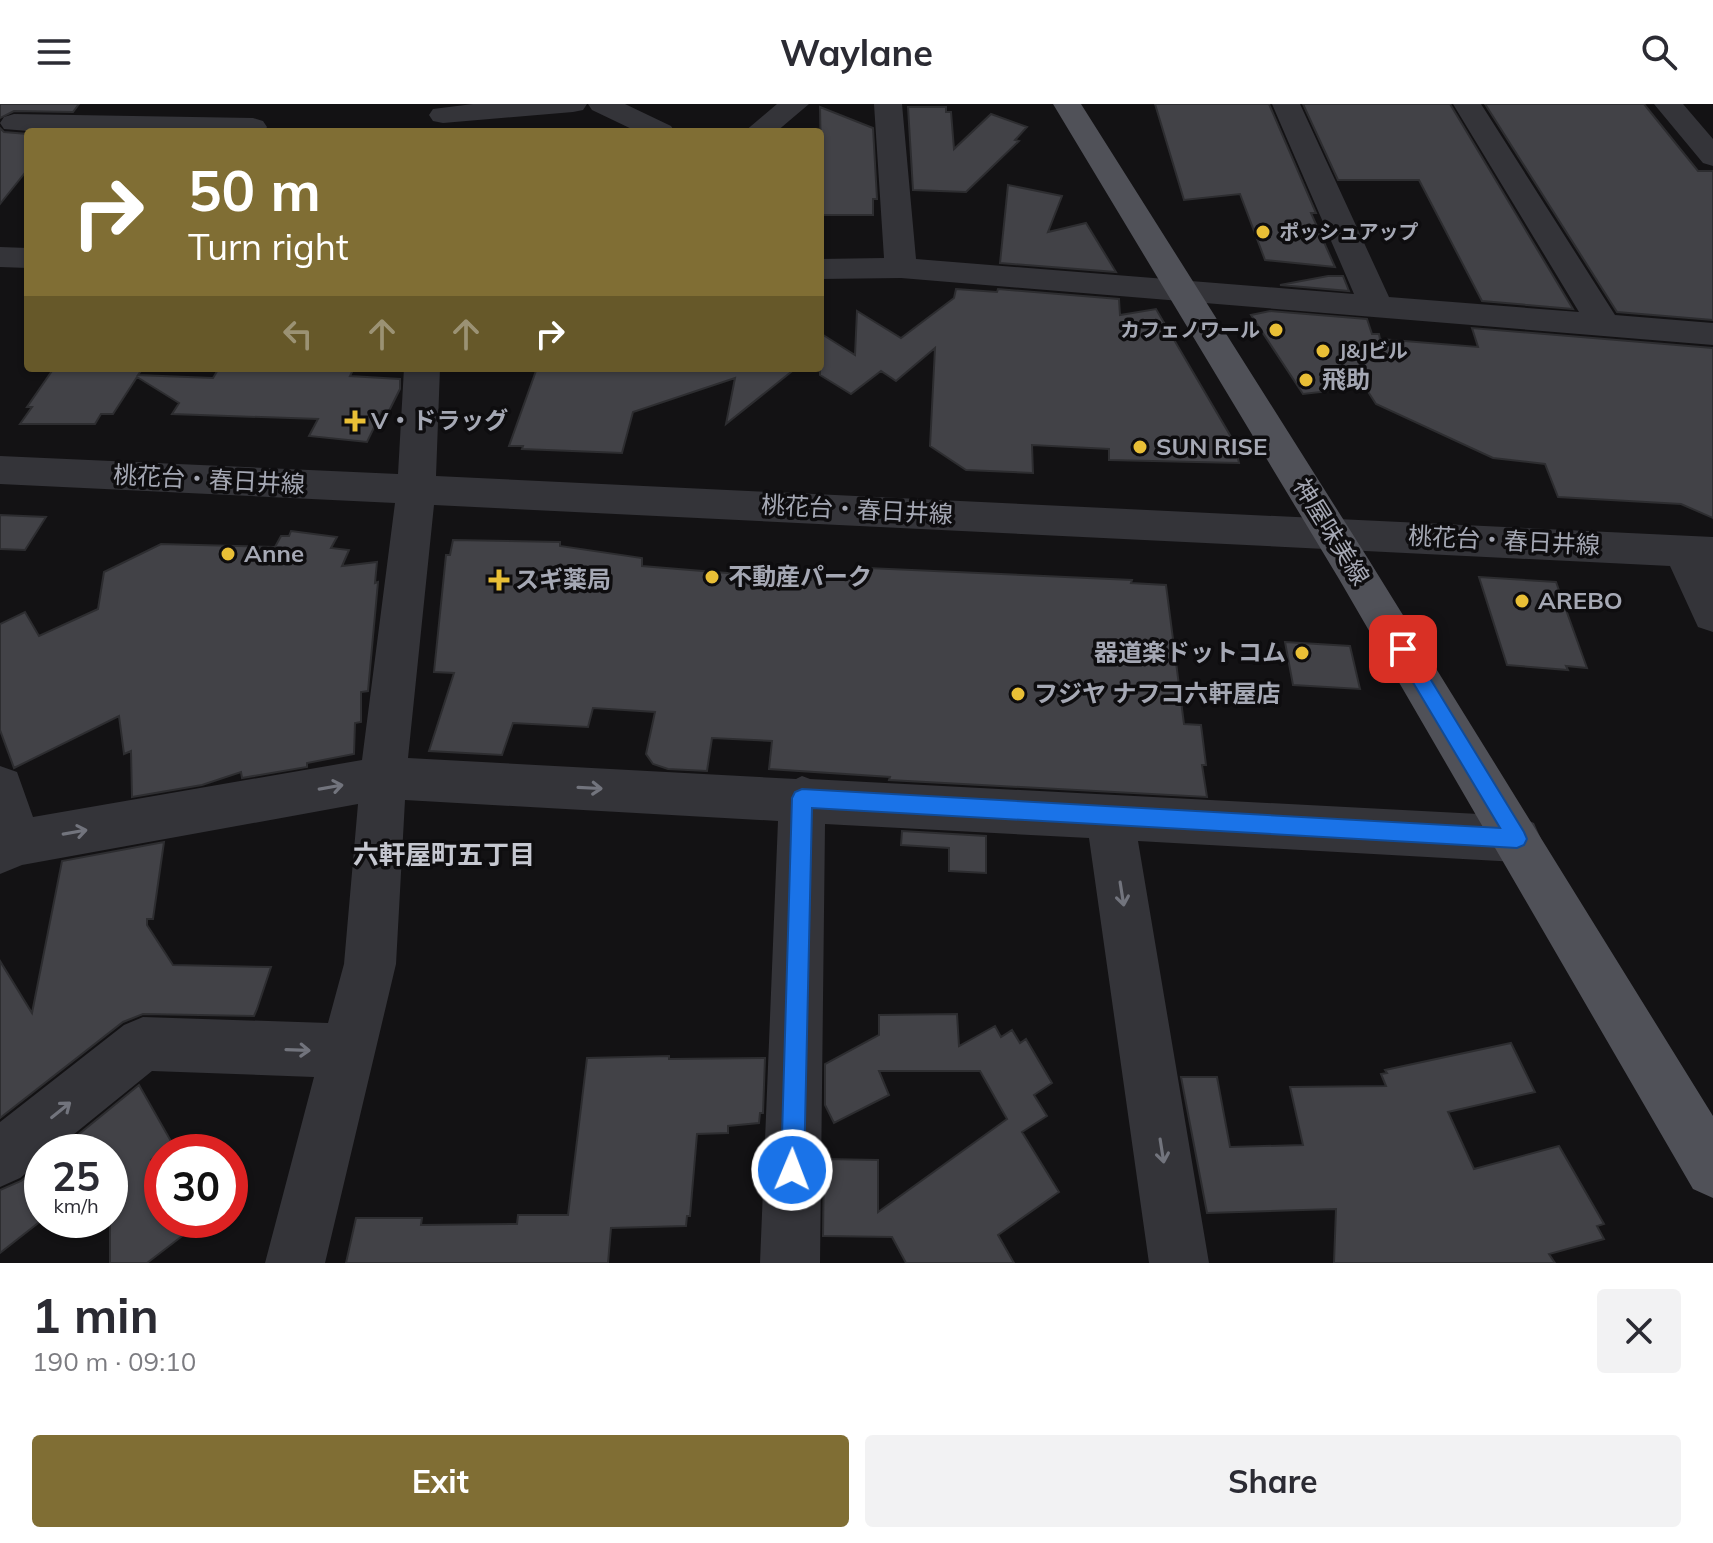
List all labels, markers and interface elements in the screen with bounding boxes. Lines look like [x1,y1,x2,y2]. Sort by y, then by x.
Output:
icon: menu [32,30,76,74]
text: Waylane [780,30,933,75]
icon: search [1637,30,1681,74]
text: 50 m [188,155,321,225]
icon: right [56,160,160,264]
place label: ポッシュアップ [1279,219,1419,244]
marker: ポッシュアップ [1254,223,1272,241]
text: Turn right [188,224,349,269]
icon: left [276,312,320,356]
icon: ahead [360,312,404,356]
icon: ahead [444,312,488,356]
icon: right [528,312,572,356]
place label: カフェノワール [1120,317,1260,342]
marker: カフェノワール [1267,321,1285,339]
place label: J&Jビル [1339,338,1408,363]
marker: J&Jビル [1314,342,1332,360]
place label: 飛助 [1322,364,1370,394]
marker: 飛助 [1297,371,1315,389]
place label: V・ドラッグ [370,405,508,435]
marker: V・ドラッグ [346,412,364,430]
place label: SUN RISE [1156,431,1267,461]
marker: SUN RISE [1131,438,1149,456]
street label: 桃花台・春日井線 [112,459,306,499]
street label: 神屋味美線 [1287,473,1376,590]
street label: 桃花台・春日井線 [760,489,954,529]
street label: 桃花台・春日井線 [1407,520,1601,560]
place label: Anne [244,538,304,568]
marker: Anne [219,545,237,563]
place label: 不動産パーク [728,561,872,591]
place label: スギ薬局 [515,564,611,594]
marker: 不動産パーク [703,568,721,586]
marker: スギ薬局 [490,571,508,589]
place label: AREBO [1538,585,1623,615]
marker: AREBO [1513,592,1531,610]
pin [1369,615,1437,683]
icon: arrive [1381,627,1425,671]
place label: 器道楽ドットコム [1094,637,1286,667]
marker: 器道楽ドットコム [1293,644,1311,662]
place label: フジヤ ナフコ六軒屋店 [1034,678,1281,708]
marker: フジヤ ナフコ六軒屋店 [1009,685,1027,703]
one-way arrow [318,779,343,794]
one-way arrow [576,781,603,796]
one-way arrow [62,824,87,839]
district label: 六軒屋町五丁目 [353,838,535,871]
one-way arrow [1115,881,1130,906]
one-way arrow [284,1042,311,1057]
one-way arrow [50,1101,71,1118]
position arrow [750,1128,834,1212]
speed limit sign: 30 [144,1134,248,1238]
one-way arrow [1155,1138,1170,1163]
text: 25 [52,1151,100,1201]
text: km/h [53,1193,99,1218]
text: 1 min [32,1285,159,1345]
button: close [1597,1289,1681,1373]
text: 190 m · 09:10 [32,1345,196,1378]
button: Exit [32,1435,849,1527]
button: Share [865,1435,1681,1527]

